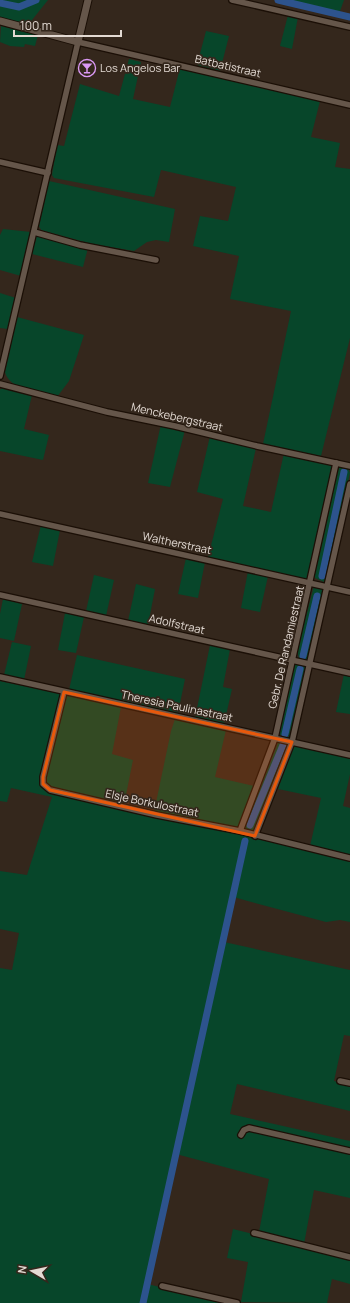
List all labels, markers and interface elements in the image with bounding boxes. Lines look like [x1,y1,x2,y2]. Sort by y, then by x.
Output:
scale bar [14,12,121,38]
text: 100 m [20,17,52,34]
street label: Batbatistraat [194,51,263,80]
bar icon: Los Angelos Bar [77,58,97,78]
place label: Los Angelos Bar [100,60,180,75]
street label: Menckebergstraat [130,399,224,434]
street label: Waltherstraat [141,528,213,557]
street label: Gebr. De Randamiestraat [264,584,307,710]
street label: Adolfstraat [148,610,207,637]
street label: Theresia Paulinastraat [120,686,234,725]
street label: Elsje Borkulostraat [104,785,200,820]
north arrow [12,1251,52,1291]
text: N [14,1264,30,1274]

